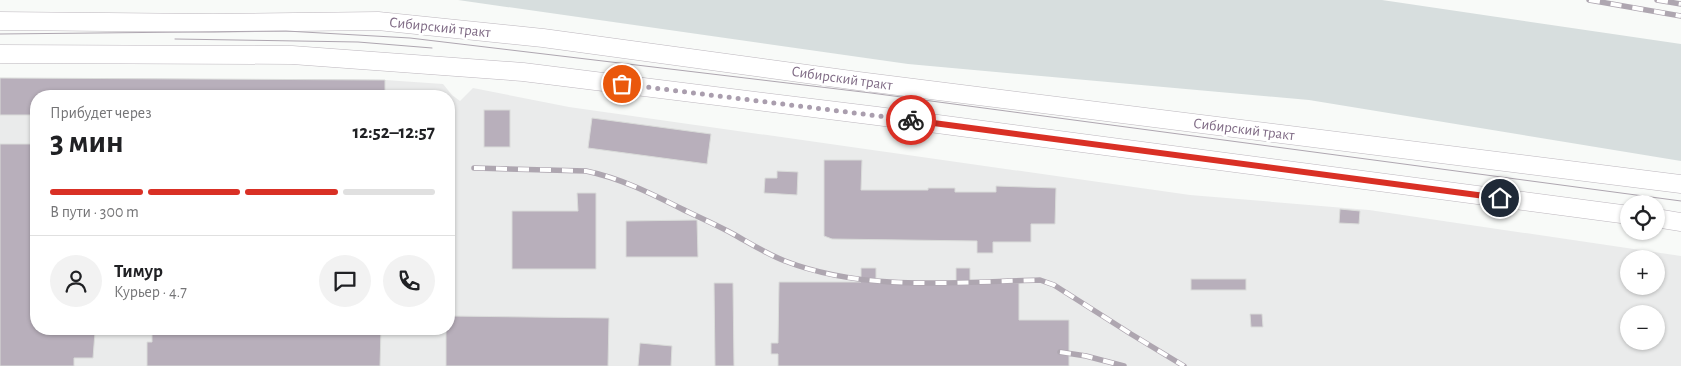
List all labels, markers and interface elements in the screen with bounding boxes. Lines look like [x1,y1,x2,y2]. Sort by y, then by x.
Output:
street label: Сибирский тракт [389,15,492,40]
pin [601,63,643,105]
street label: Сибирский тракт [790,64,894,93]
icon: bag [608,70,636,98]
courier [886,95,936,145]
text: Прибудет через [50,105,152,121]
icon: bike [897,106,925,134]
street label: Сибирский тракт [1192,116,1296,143]
text: 12:52–12:57 [352,123,435,142]
text: 3 мин [50,126,124,158]
pin [1479,177,1521,219]
icon: home [1486,184,1514,212]
map controls [1620,195,1665,350]
button: locate [1620,195,1665,240]
text: В пути · 300 m [50,204,139,220]
button: + [1620,250,1665,295]
button: person [50,255,102,307]
button: chat [319,255,371,307]
button: phone [383,255,435,307]
text: Тимур [114,262,163,281]
text: Курьер · 4.7 [114,284,187,300]
button: − [1620,305,1665,350]

